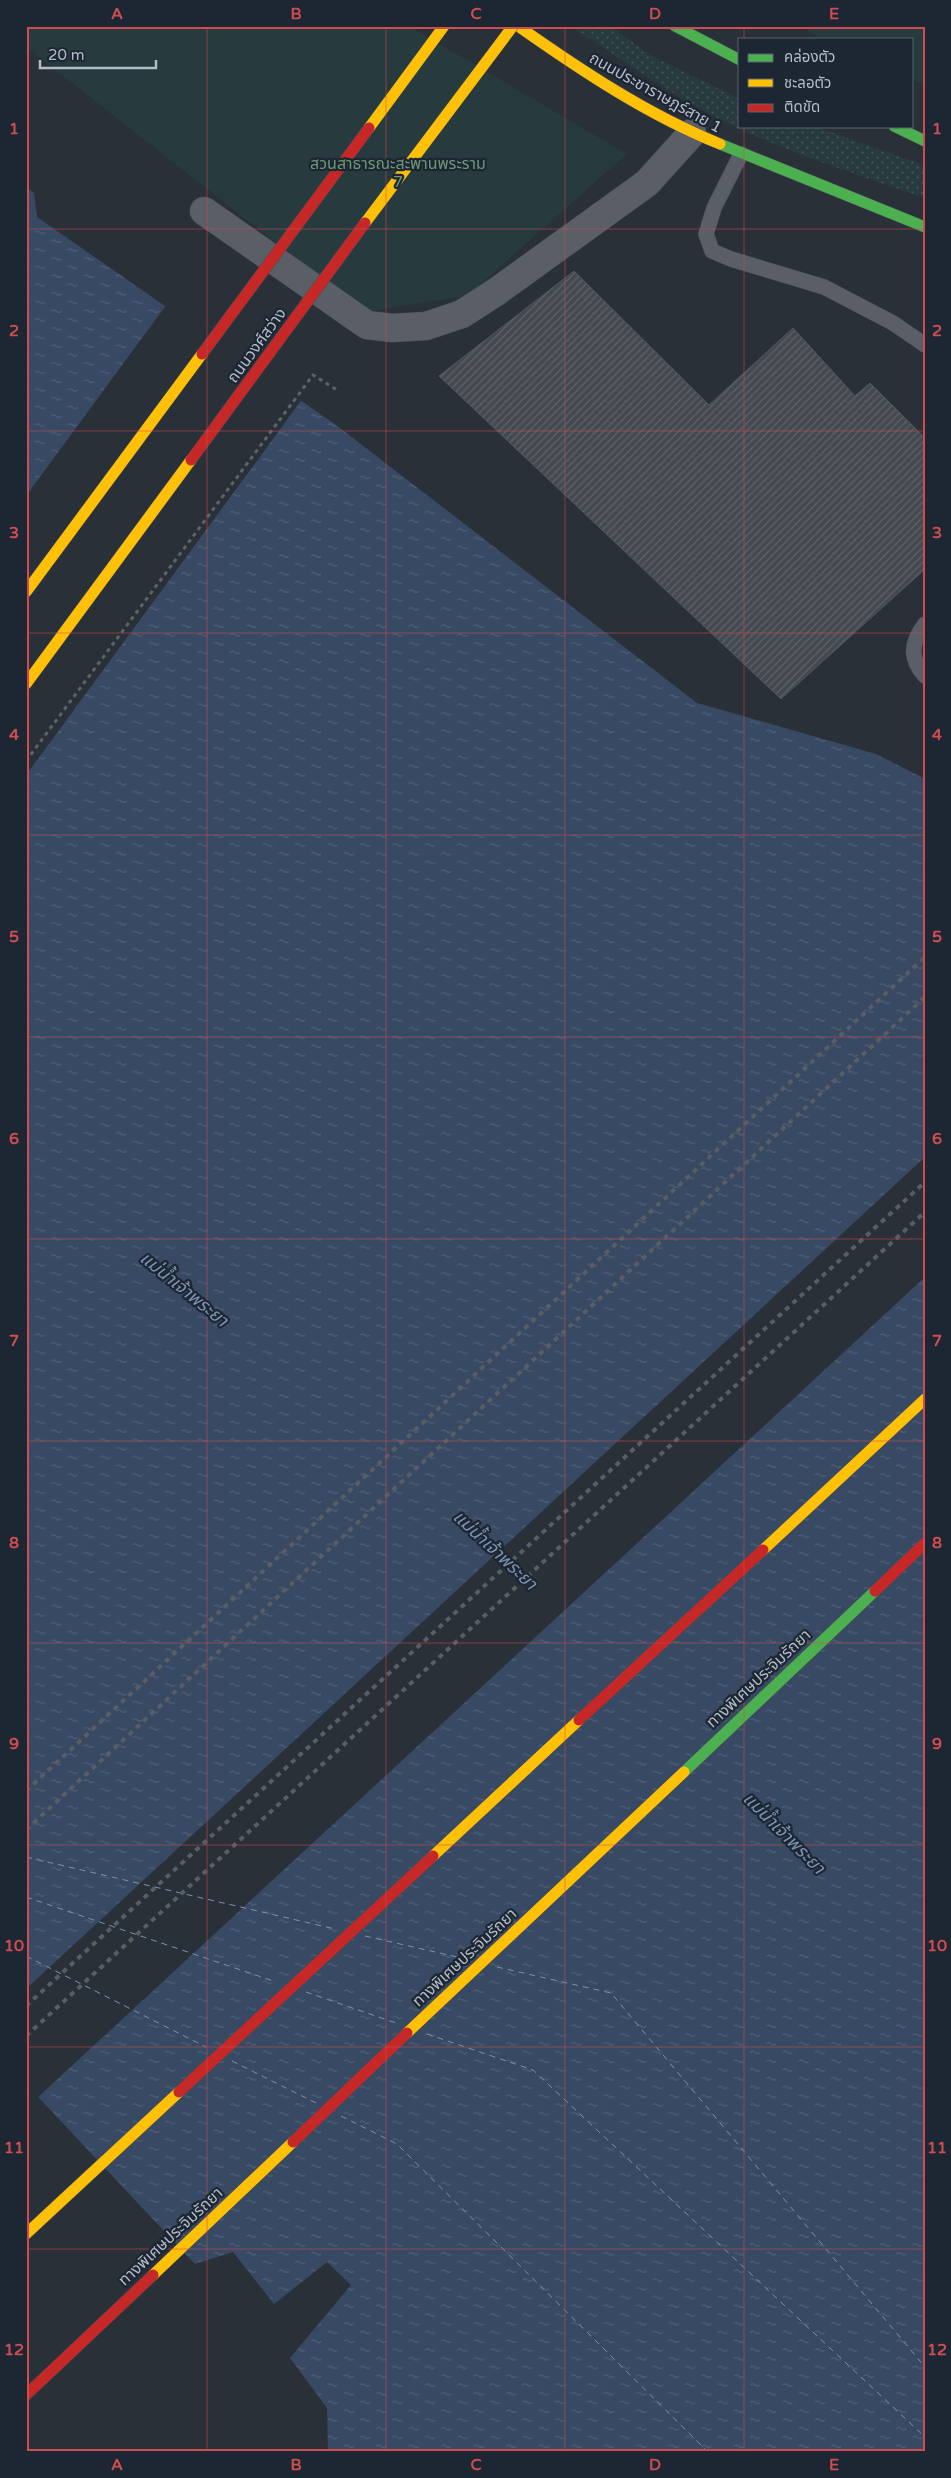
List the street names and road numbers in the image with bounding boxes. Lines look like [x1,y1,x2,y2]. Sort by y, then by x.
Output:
street label: ถนนประชาราษฎร์สาย 1 [586,48,725,138]
street label: ถนนวงศ์สว่าง [223,304,291,387]
street label: ทางพิเศษประจิมรัถยา [702,1625,815,1732]
street label: ทางพิเศษประจิมรัถยา [408,1904,521,2011]
street label: ทางพิเศษประจิมรัถยา [114,2183,227,2290]

